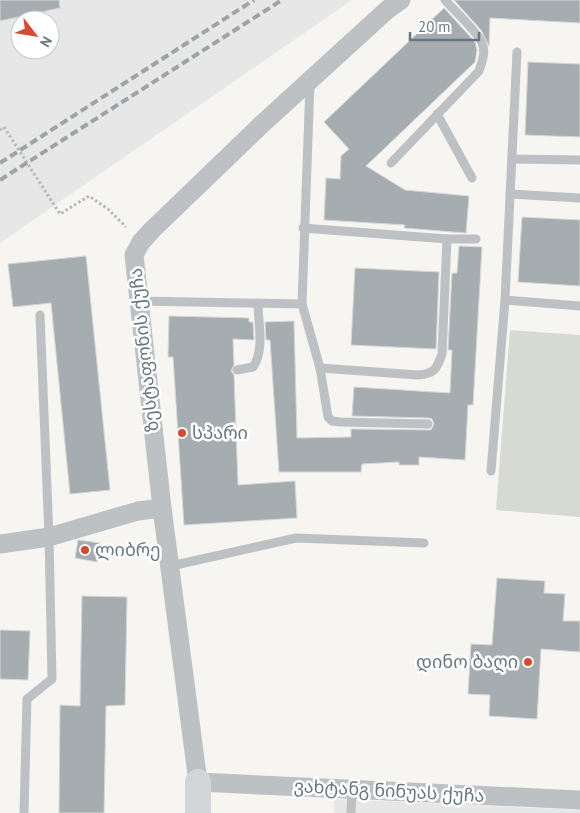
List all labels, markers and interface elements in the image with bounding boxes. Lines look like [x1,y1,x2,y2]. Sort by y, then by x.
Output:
north arrow [10,10,60,60]
scale bar [410,10,479,42]
text: 20 m [418,17,451,36]
text: N [36,33,56,50]
street label: ზესტაფონის ქუჩა [123,267,164,433]
place label: სპარი [192,421,248,444]
marker: სპარი [176,427,188,439]
place label: ლიბრე [95,538,161,561]
marker: ლიბრე [79,544,91,556]
place label: დინო ბაღი [416,650,518,673]
marker: დინო ბაღი [522,656,534,668]
street label: ვახტანგ ნინუას ქუჩა [293,774,485,807]

